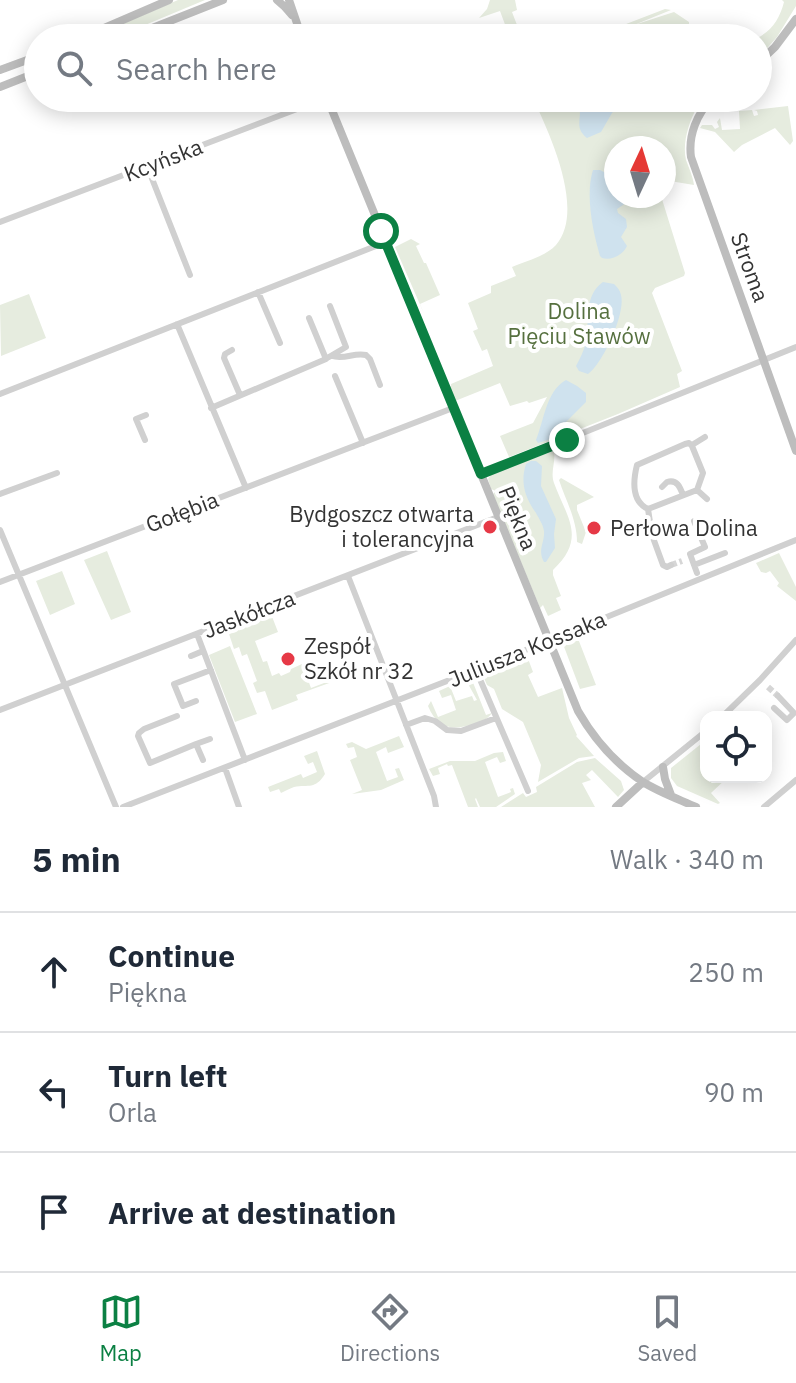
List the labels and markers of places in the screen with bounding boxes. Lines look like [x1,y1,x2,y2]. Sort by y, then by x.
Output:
place label: Bydgoszcz otwarta i tolerancyjna [289,499,474,553]
place label: Perłowa Dolina [610,513,758,542]
marker: Bydgoszcz otwarta i tolerancyjna [481,518,499,536]
marker: Perłowa Dolina [585,519,603,537]
place label: Zespół Szkół nr 32 [304,631,414,685]
marker: Zespół Szkół nr 32 [279,650,297,668]

